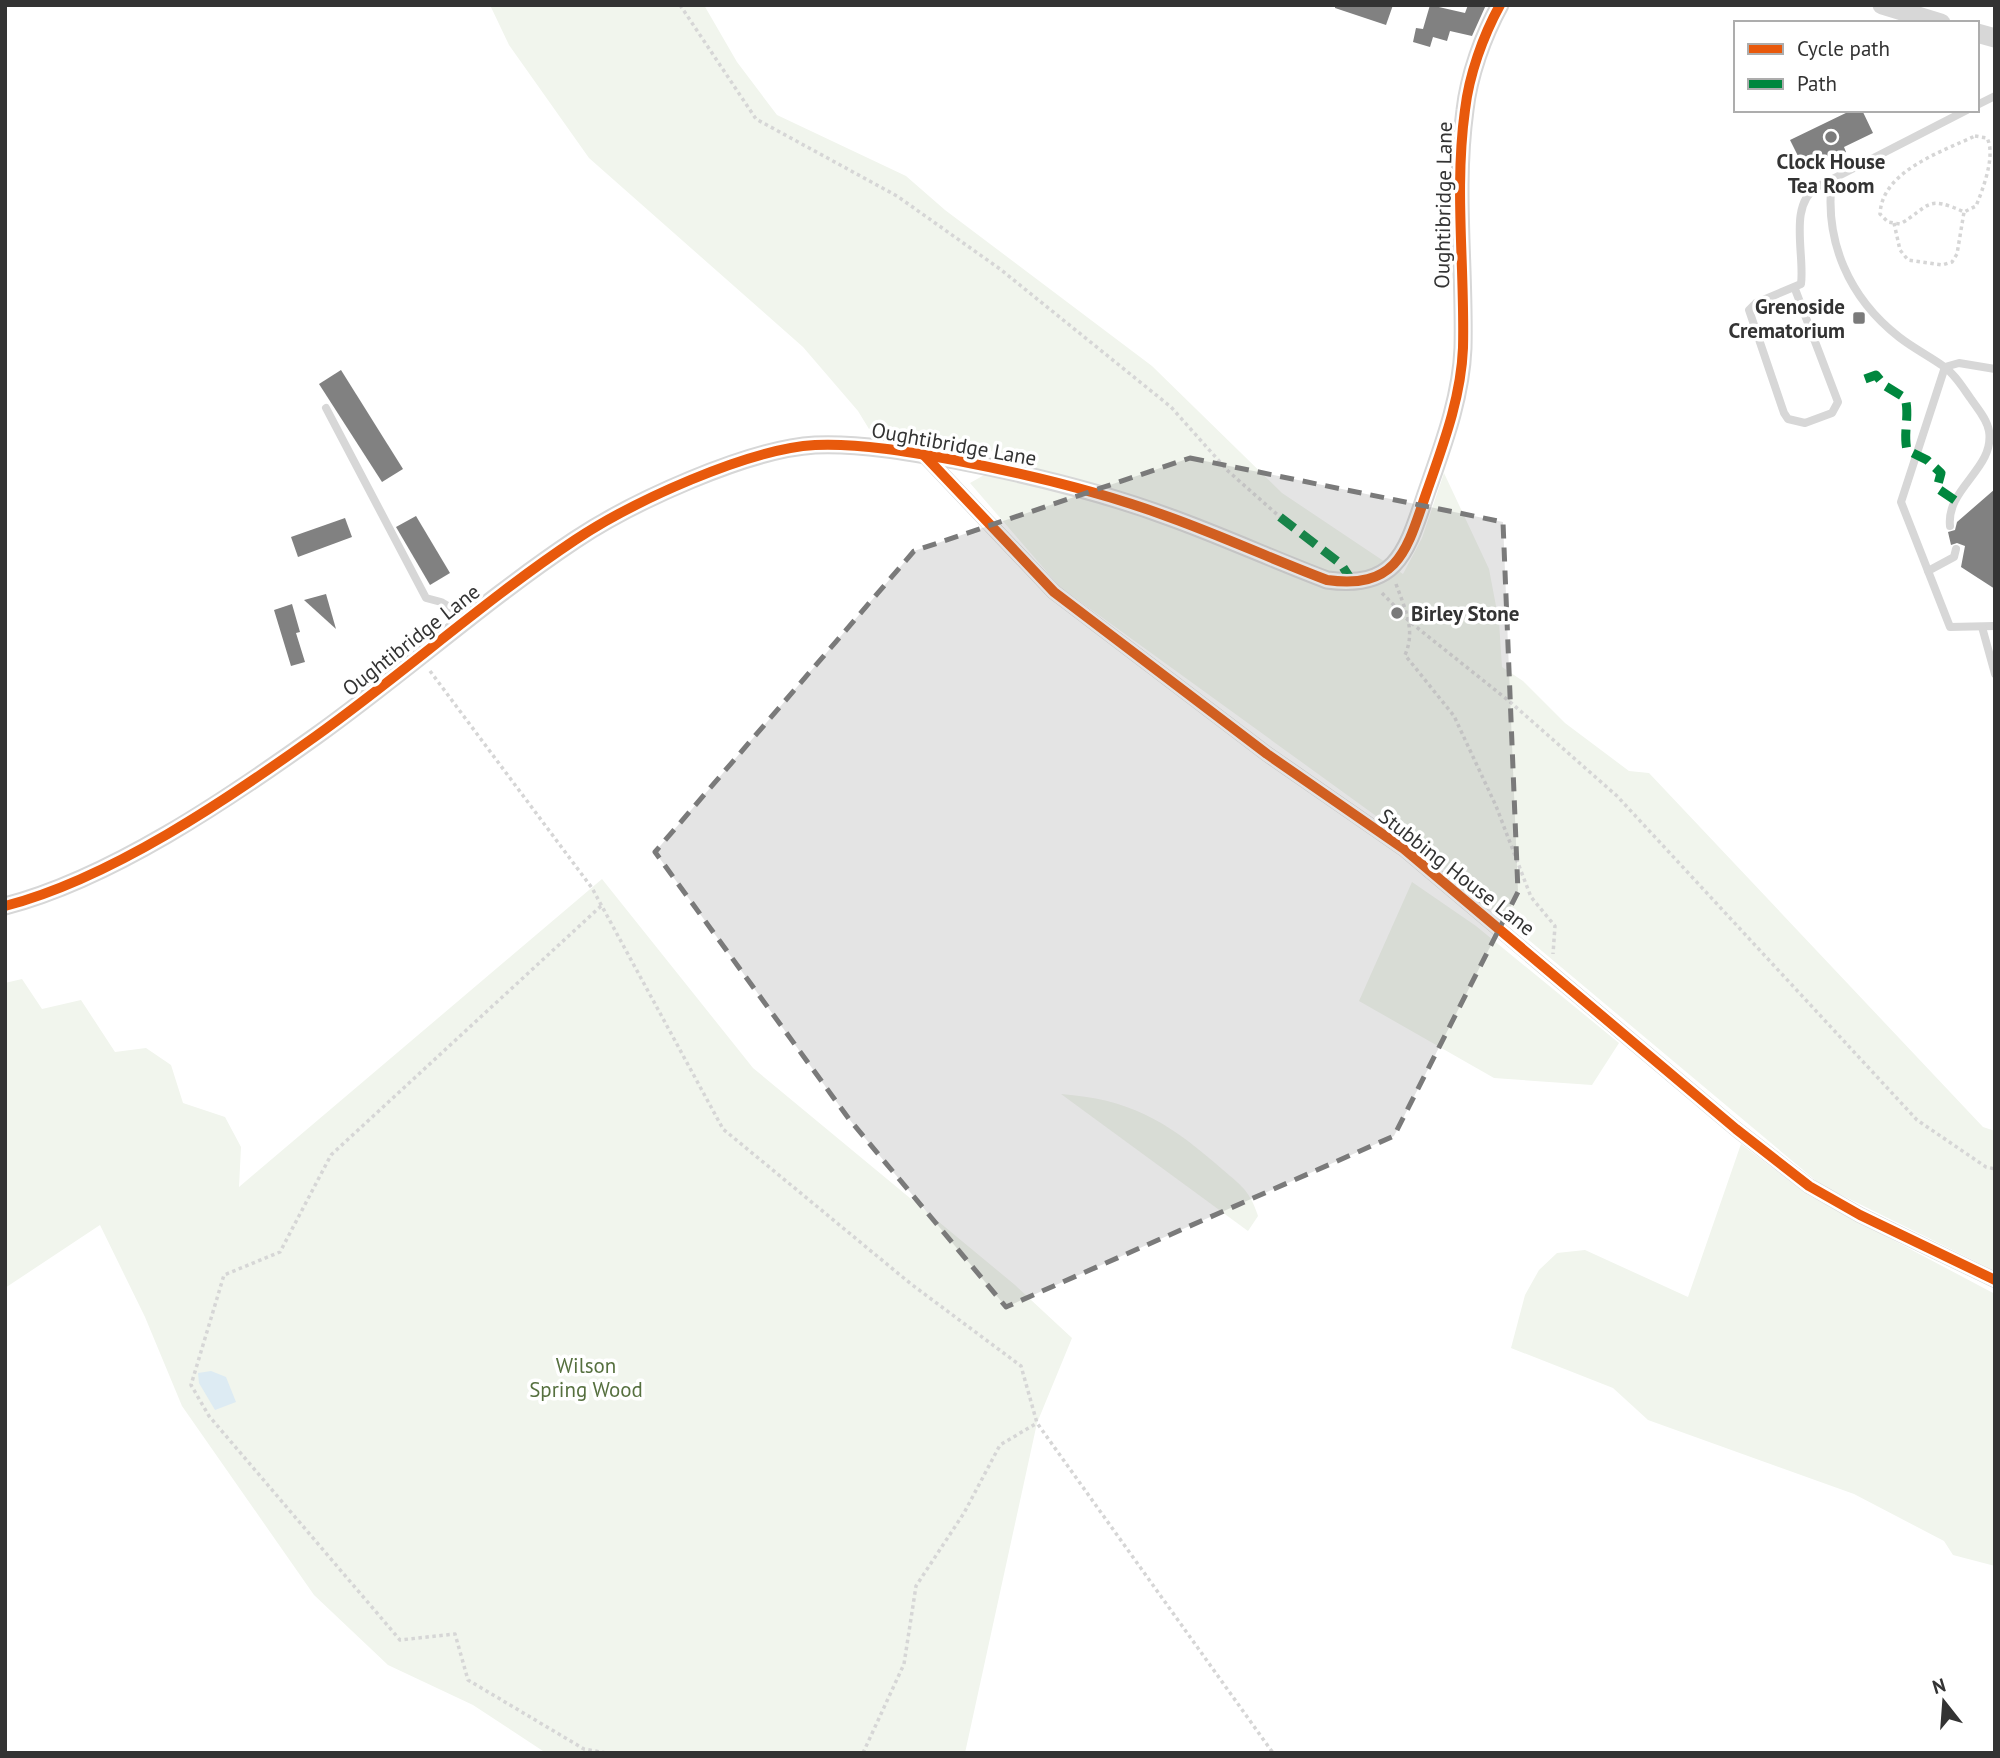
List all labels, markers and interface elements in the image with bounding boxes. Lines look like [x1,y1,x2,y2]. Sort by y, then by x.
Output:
legend [1734,21,1979,112]
text: Cycle path [1797,35,1890,62]
text: Path [1797,70,1837,97]
street label: Oughtibridge Lane [1428,121,1458,289]
marker: Clock House Tea Room [1823,129,1839,145]
place label: Clock House Tea Room [1776,148,1886,199]
place label: Grenoside Crematorium [1728,293,1845,344]
marker: Grenoside Crematorium [1851,310,1867,326]
street label: Oughtibridge Lane [869,416,1039,472]
street label: Oughtibridge Lane [337,578,485,702]
place label: Birley Stone [1411,600,1519,627]
marker: Birley Stone [1389,605,1405,621]
street label: Stubbing House Lane [1373,803,1541,941]
park label: Wilson Spring Wood [529,1352,643,1403]
north arrow [1909,1667,1979,1737]
text: N [1930,1672,1949,1699]

